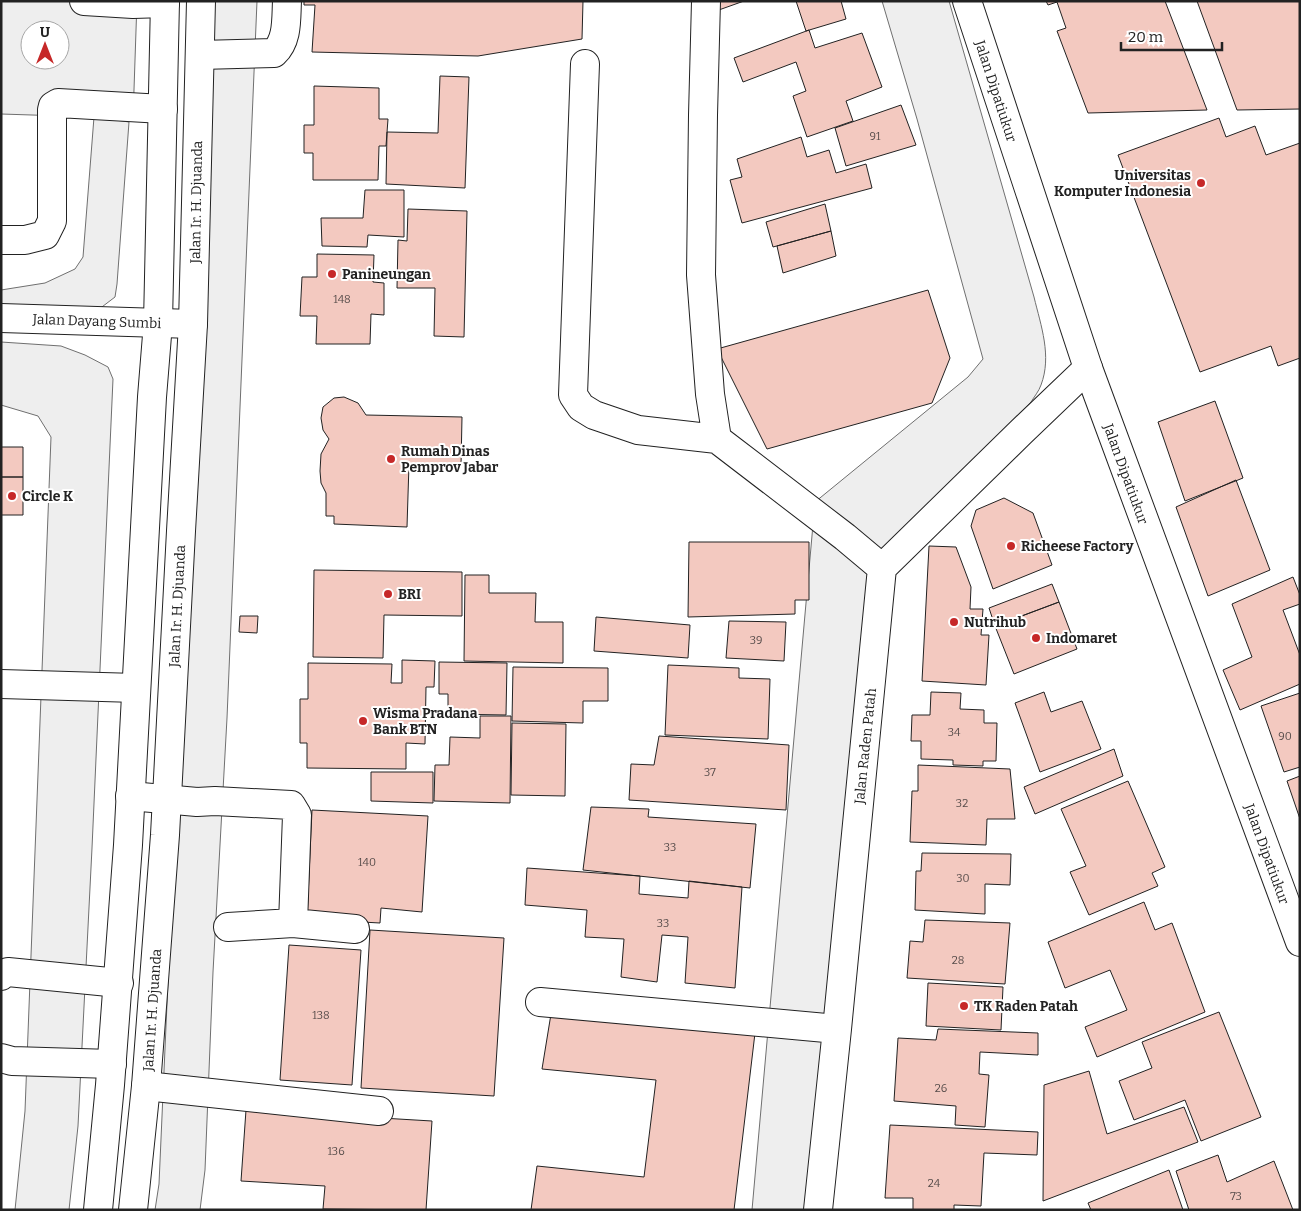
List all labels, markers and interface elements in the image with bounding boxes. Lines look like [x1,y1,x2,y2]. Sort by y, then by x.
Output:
north arrow [20,20,70,70]
scale bar [1121,20,1222,52]
text: U [40,24,51,41]
text: 20 m [1128,28,1164,46]
street label: Jalan Dipatiukur [971,37,1020,144]
house number: 91 [870,130,881,143]
street label: Jalan Ir. H. Djuanda [187,140,206,265]
place label: Universitas Komputer Indonesia [1054,167,1191,200]
marker: Universitas Komputer Indonesia [1195,177,1207,189]
place label: Panineungan [342,266,431,283]
marker: Panineungan [326,268,338,280]
house number: 148 [333,293,351,306]
street label: Jalan Dayang Sumbi [31,311,162,332]
street label: Jalan Dipatiukur [1099,421,1152,527]
place label: Rumah Dinas Pemprov Jabar [401,443,499,476]
marker: Rumah Dinas Pemprov Jabar [385,453,397,465]
place label: Circle K [22,488,73,505]
marker: Circle K [6,490,18,502]
place label: Richeese Factory [1021,538,1134,555]
marker: Richeese Factory [1005,540,1017,552]
street label: Jalan Ir. H. Djuanda [166,544,189,669]
place label: BRI [398,586,421,603]
marker: BRI [382,588,394,600]
place label: Nutrihub [964,614,1026,631]
marker: Nutrihub [948,616,960,628]
place label: Indomaret [1046,630,1118,647]
marker: Indomaret [1030,632,1042,644]
house number: 39 [750,634,762,647]
street label: Jalan Raden Patah [851,687,880,806]
place label: Wisma Pradana Bank BTN [373,705,478,738]
marker: Wisma Pradana Bank BTN [357,715,369,727]
house number: 34 [948,726,961,739]
house number: 90 [1278,730,1292,743]
house number: 37 [704,766,716,779]
house number: 32 [956,797,968,810]
street label: Jalan Dipatiukur [1240,801,1293,907]
house number: 33 [664,841,676,854]
house number: 140 [358,856,376,869]
house number: 30 [956,872,970,885]
house number: 33 [657,917,669,930]
street label: Jalan Ir. H. Djuanda [140,948,165,1073]
house number: 28 [952,954,964,967]
place label: TK Raden Patah [974,998,1078,1015]
marker: TK Raden Patah [958,1000,970,1012]
house number: 138 [312,1009,330,1022]
house number: 26 [935,1082,947,1095]
house number: 136 [327,1145,345,1158]
house number: 24 [928,1177,941,1190]
house number: 73 [1230,1190,1242,1203]

